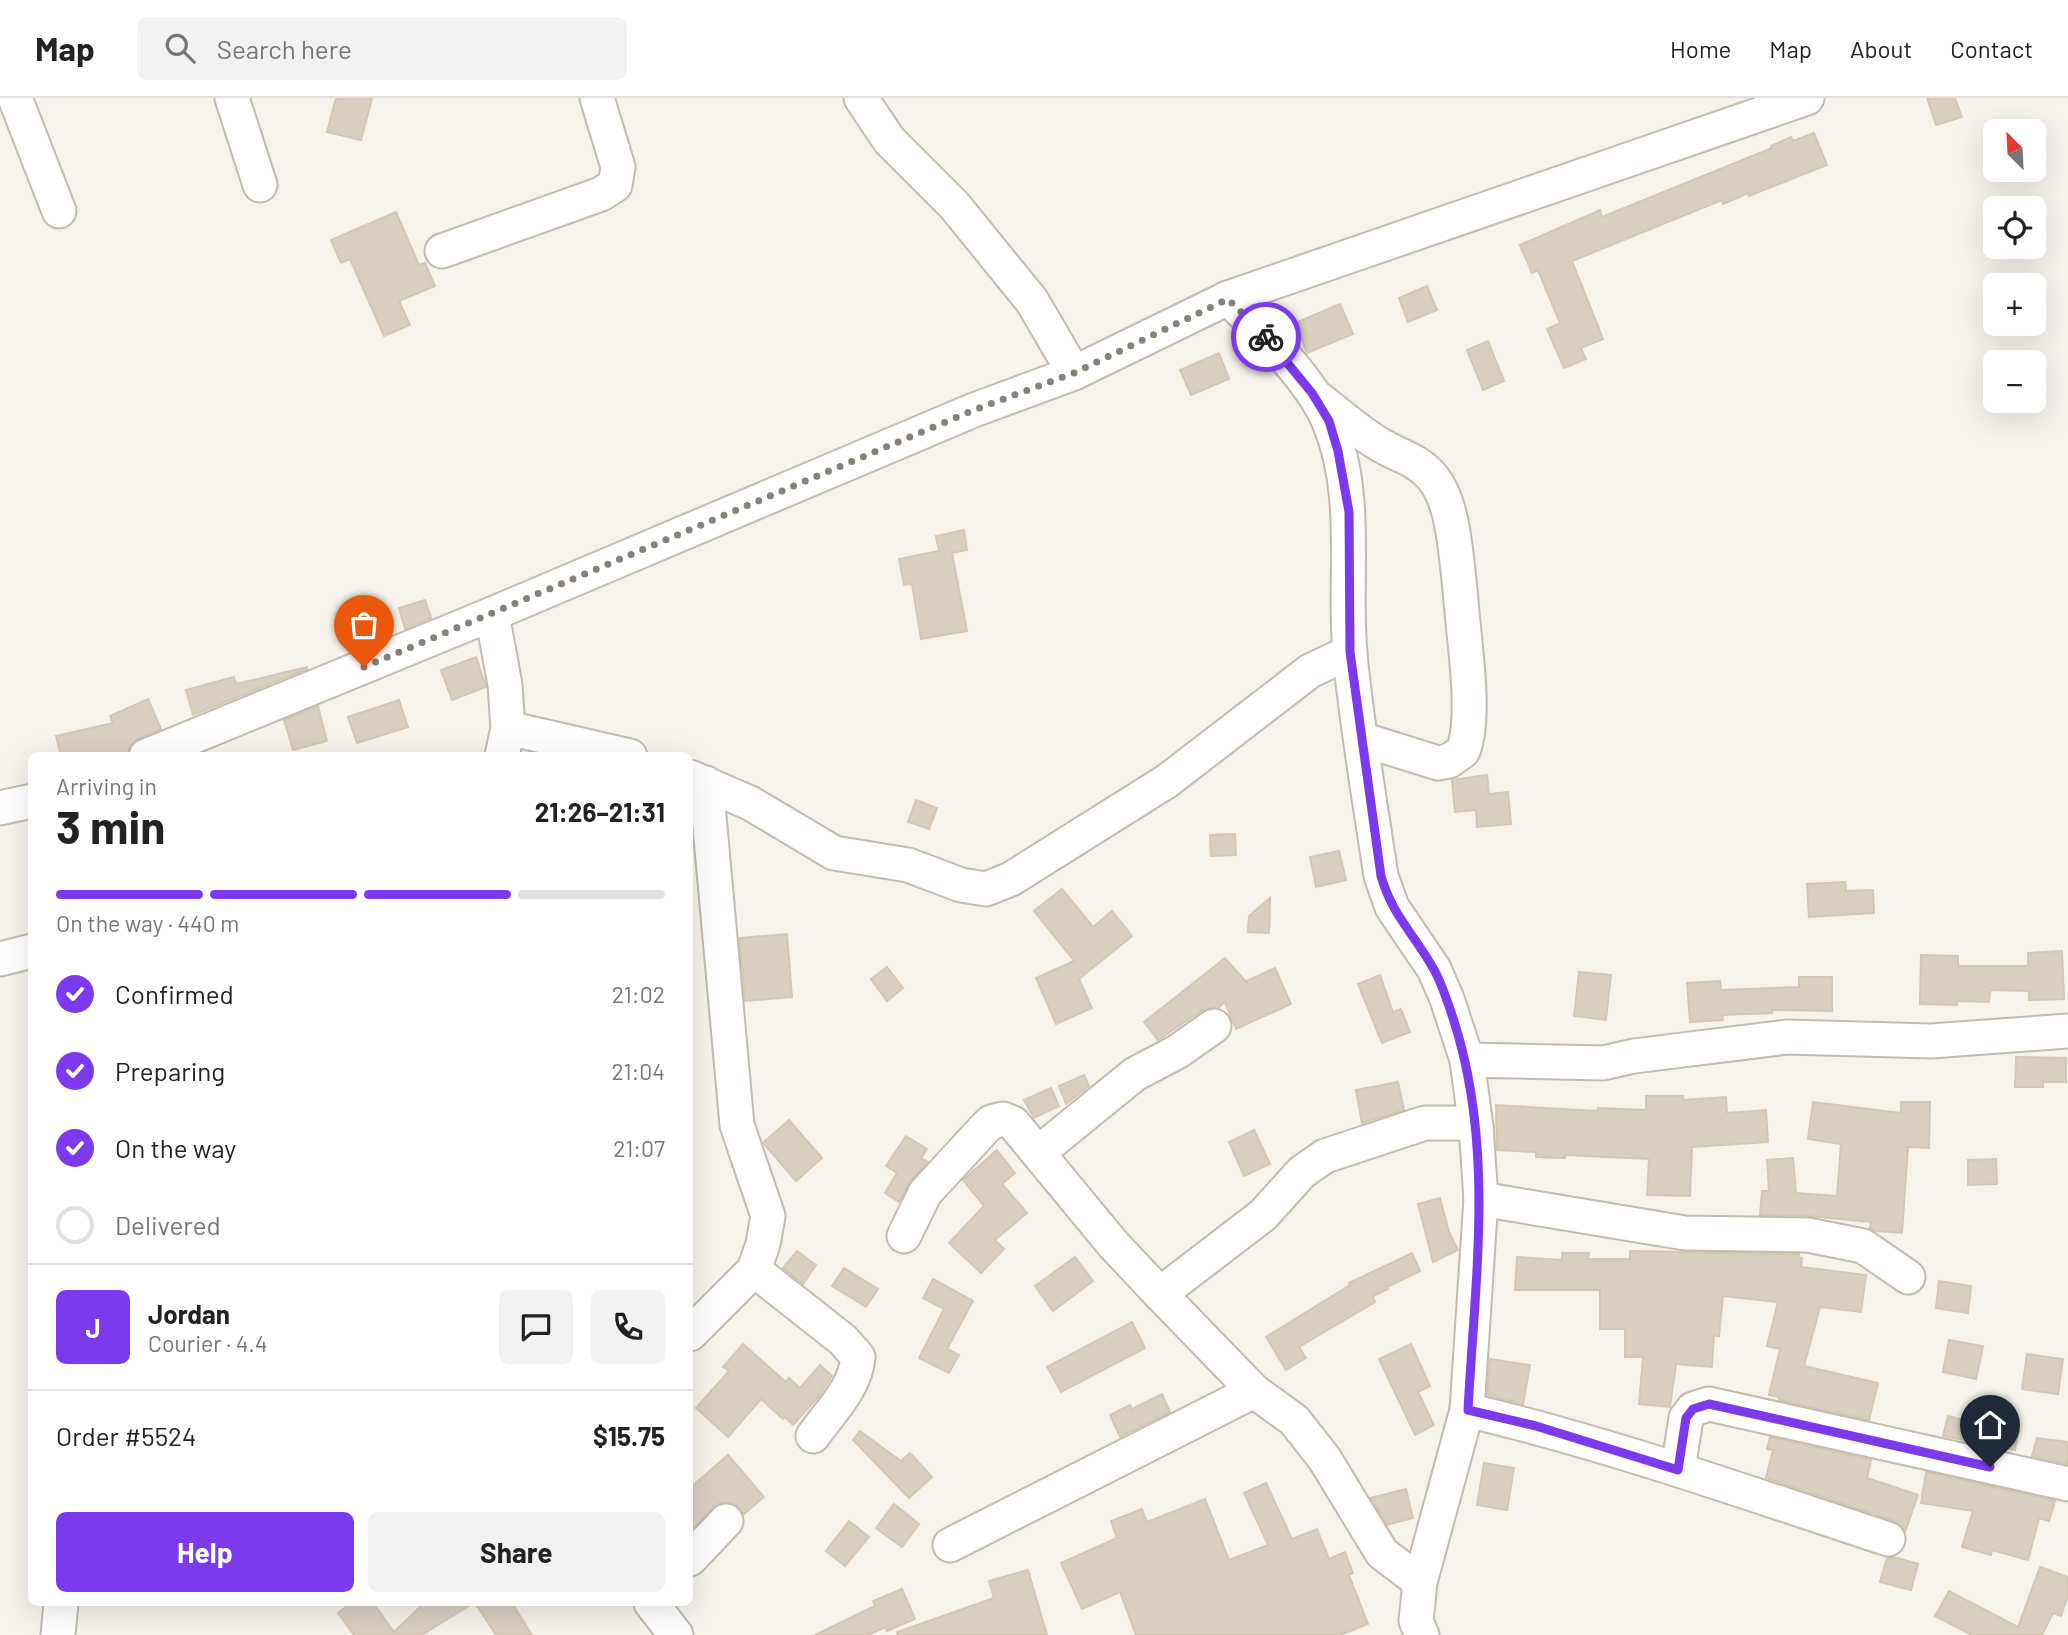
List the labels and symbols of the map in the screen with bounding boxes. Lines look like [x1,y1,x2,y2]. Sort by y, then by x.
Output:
north arrow [1983,119,2046,182]
courier [1231,302,1301,372]
pin [334,595,394,667]
pin [1960,1395,2020,1467]

